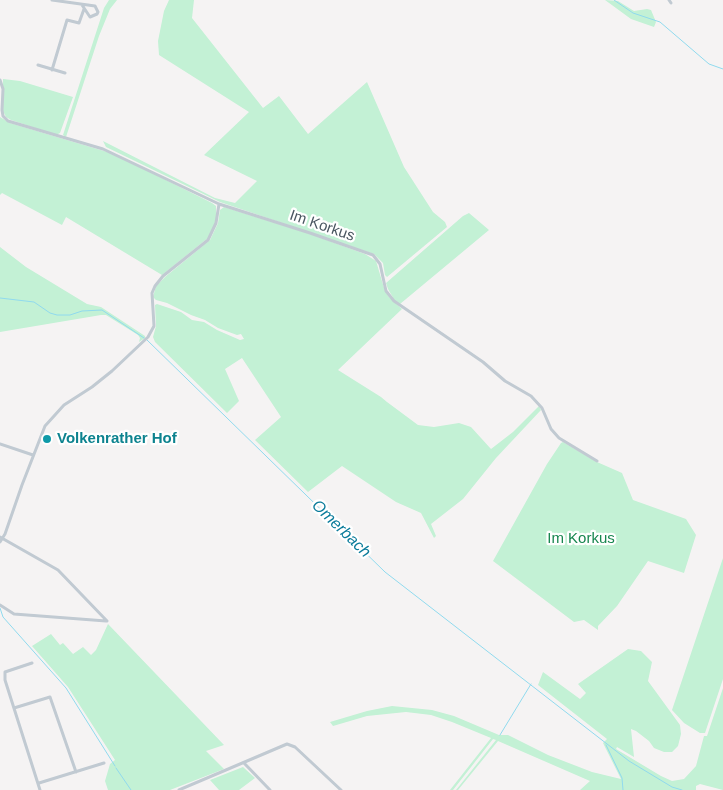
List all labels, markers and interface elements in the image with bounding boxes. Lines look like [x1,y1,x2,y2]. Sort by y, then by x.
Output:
street label: Im Korkus [287,207,357,245]
place label: Volkenrather Hof [57,430,177,448]
marker: Volkenrather Hof [41,433,53,445]
water label: Omerbach [307,496,375,562]
park label: Im Korkus [547,530,615,548]

